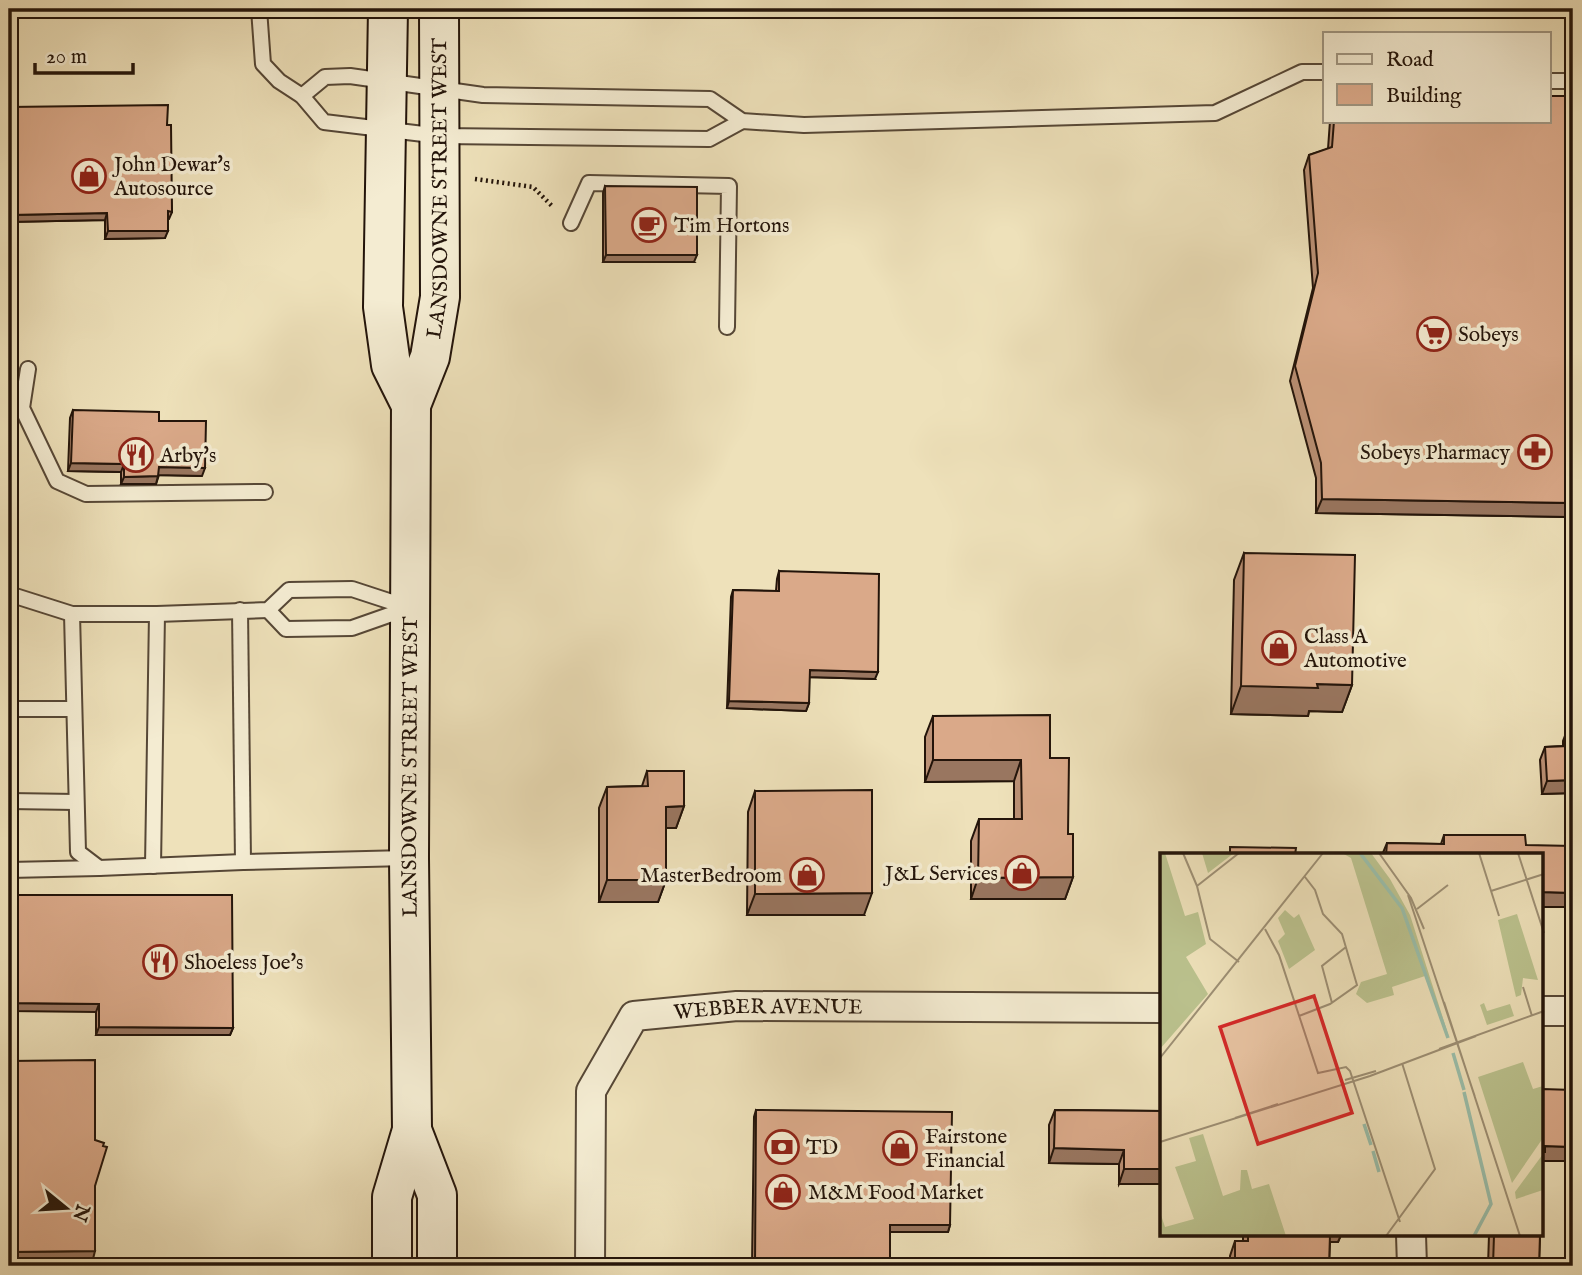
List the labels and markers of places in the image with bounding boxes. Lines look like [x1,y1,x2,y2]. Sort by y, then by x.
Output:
place label: John Dewar's Autosource [112,152,230,203]
shop icon: John Dewar's Autosource [70,157,108,195]
cafe icon: Tim Hortons [630,206,668,244]
place label: Tim Hortons [674,213,789,240]
supermarket icon: Sobeys [1415,315,1453,353]
place label: Sobeys [1458,322,1519,349]
pharmacy icon: Sobeys Pharmacy [1516,433,1554,471]
restaurant icon: Arby's [117,436,155,474]
place label: Sobeys Pharmacy [1360,440,1511,467]
place label: Arby's [159,443,216,470]
place label: Class A Automotive [1303,624,1407,675]
shop icon: Class A Automotive [1260,629,1298,667]
shop icon: J&L Services [1003,854,1041,892]
shop icon: MasterBedroom [788,856,826,894]
place label: J&L Services [883,861,998,888]
place label: MasterBedroom [640,863,782,890]
restaurant icon: Shoeless Joe's [141,943,179,981]
place label: Shoeless Joe's [184,950,303,977]
place label: Fairstone Financial [925,1124,1007,1175]
bank icon: TD [763,1128,801,1166]
shop icon: Fairstone Financial [881,1129,919,1167]
place label: TD [806,1135,838,1162]
shop icon: M&M Food Market [764,1173,802,1211]
place label: M&M Food Market [808,1180,984,1207]

